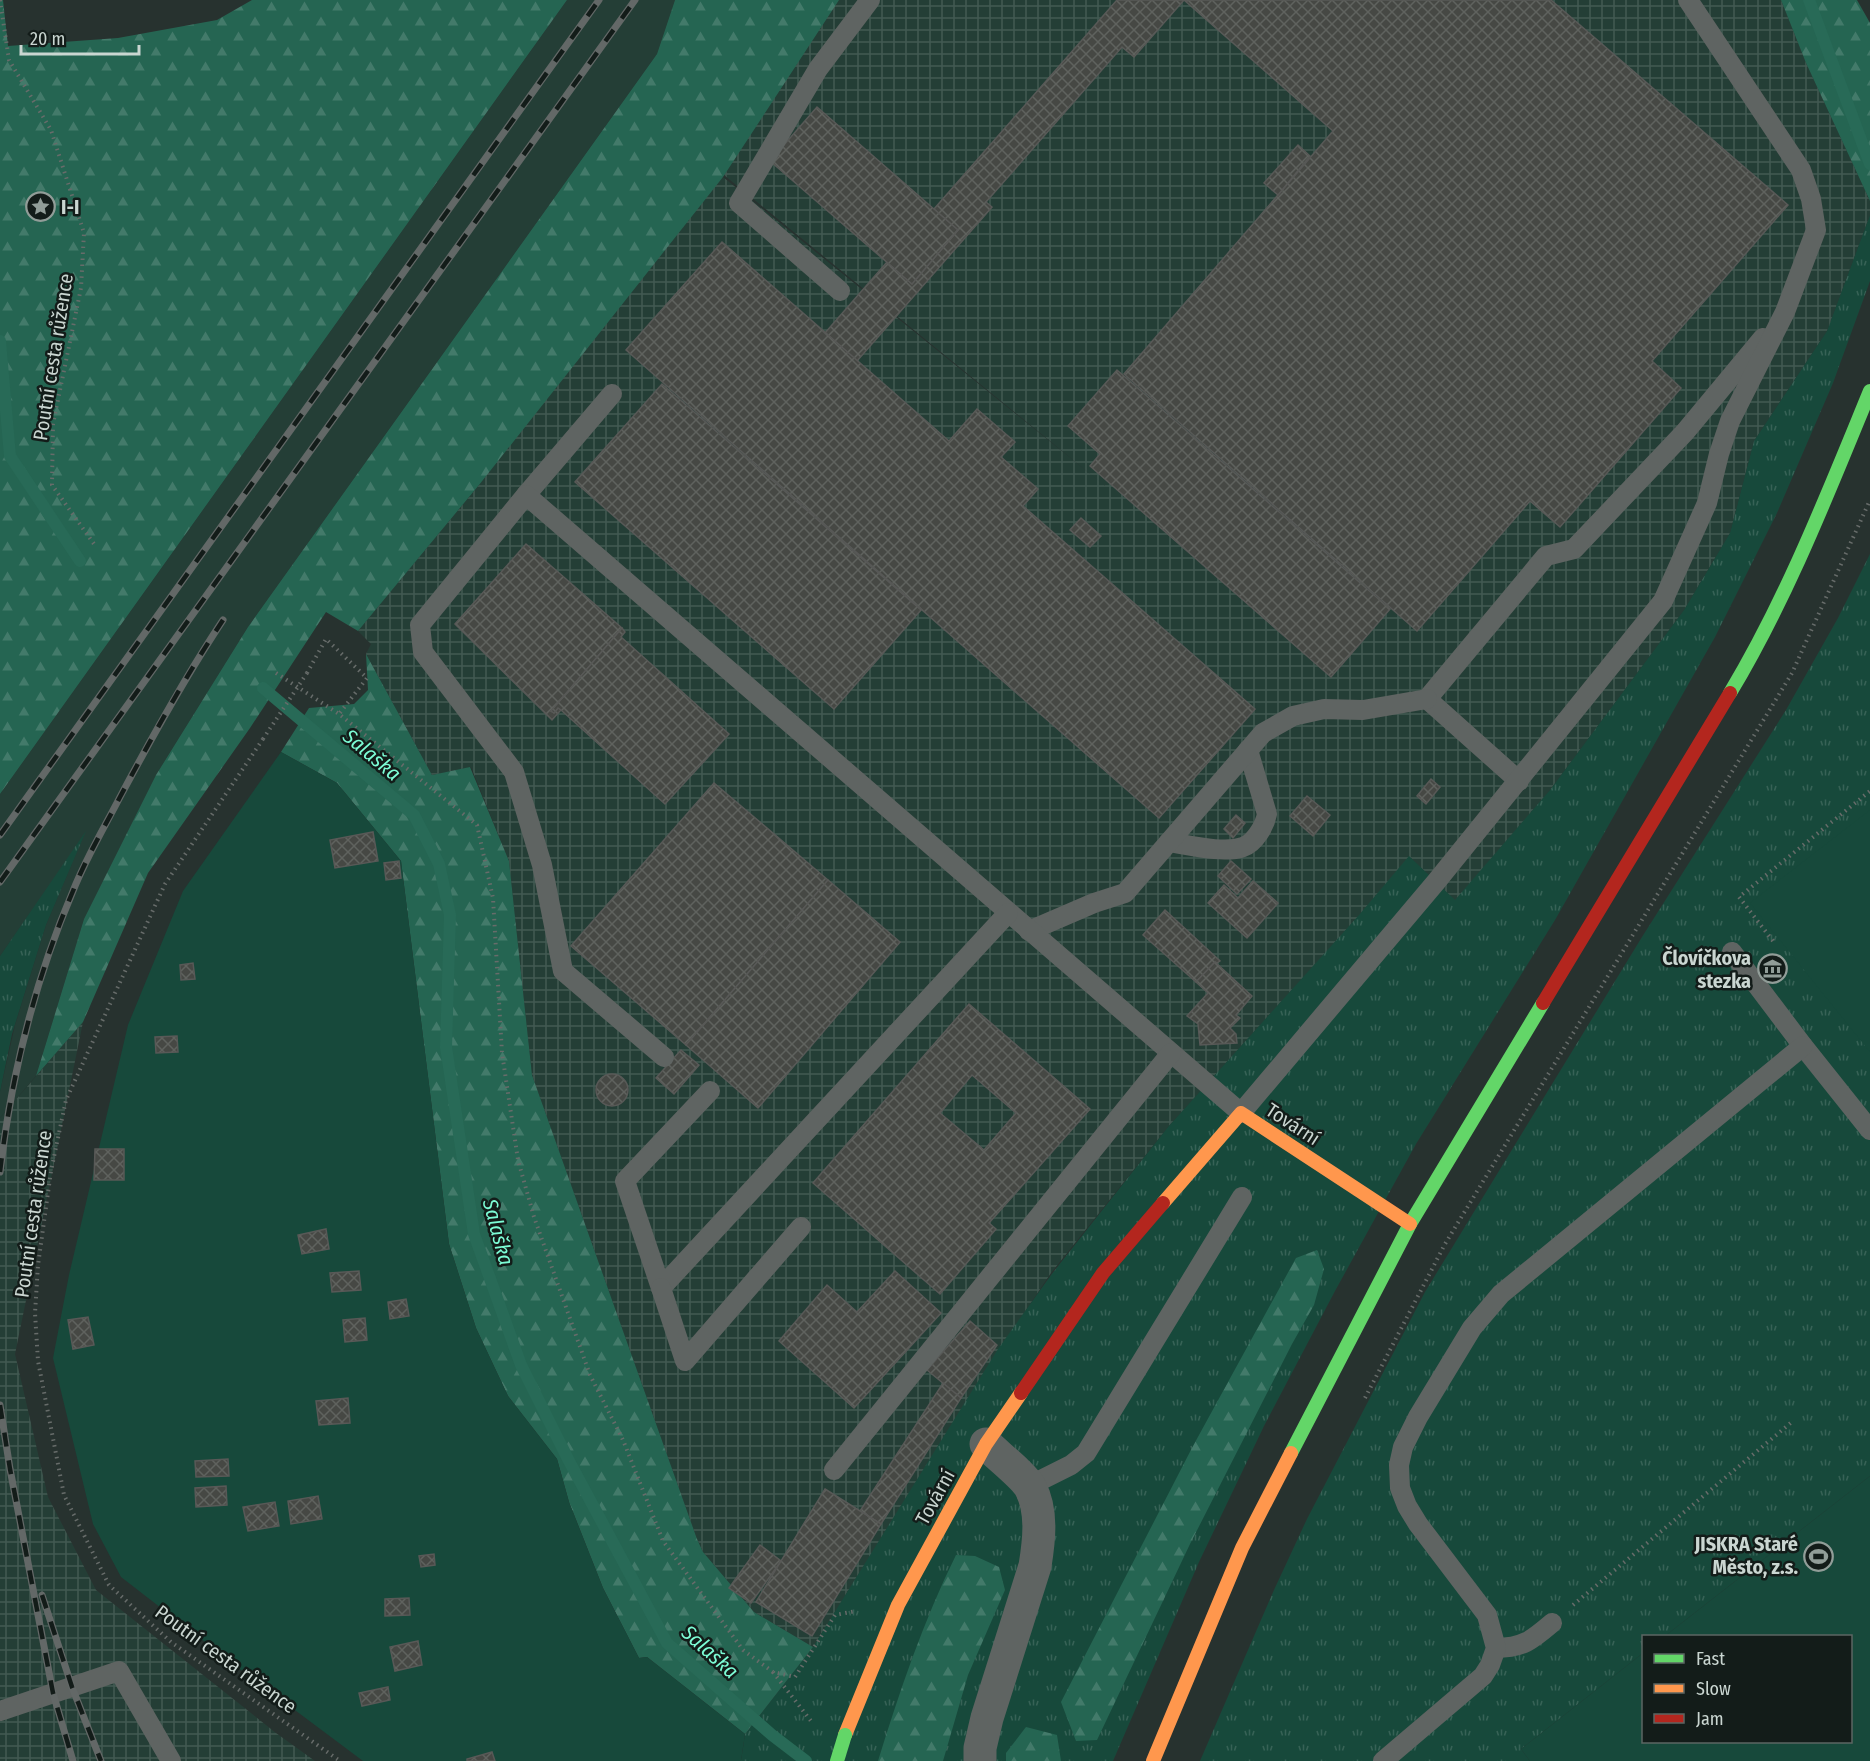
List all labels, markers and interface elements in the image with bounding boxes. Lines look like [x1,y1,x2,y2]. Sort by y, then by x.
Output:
scale bar [21,18,140,56]
text: 20 m [30,28,65,50]
place icon: I-I [24,191,56,223]
place label: I-I [61,195,79,219]
street label: Poutní cesta růžence [28,272,78,442]
water label: Salaška [337,723,406,787]
place label: Človíčkova stezka [1662,945,1751,993]
museum icon: Človíčkova stezka [1756,953,1788,985]
street label: Tovární [1261,1098,1325,1150]
street label: Poutní cesta růžence [9,1129,57,1299]
water label: Salaška [476,1195,519,1268]
street label: Tovární [910,1465,960,1529]
place label: JISKRA Staré Město, z.s. [1694,1532,1798,1579]
sports icon: JISKRA Staré Město, z.s. [1803,1540,1835,1572]
street label: Poutní cesta růžence [151,1600,301,1718]
water label: Salaška [675,1619,744,1684]
legend [1642,1635,1852,1743]
text: Fast [1696,1648,1725,1670]
text: Slow [1696,1678,1731,1700]
text: Jam [1696,1708,1724,1730]

